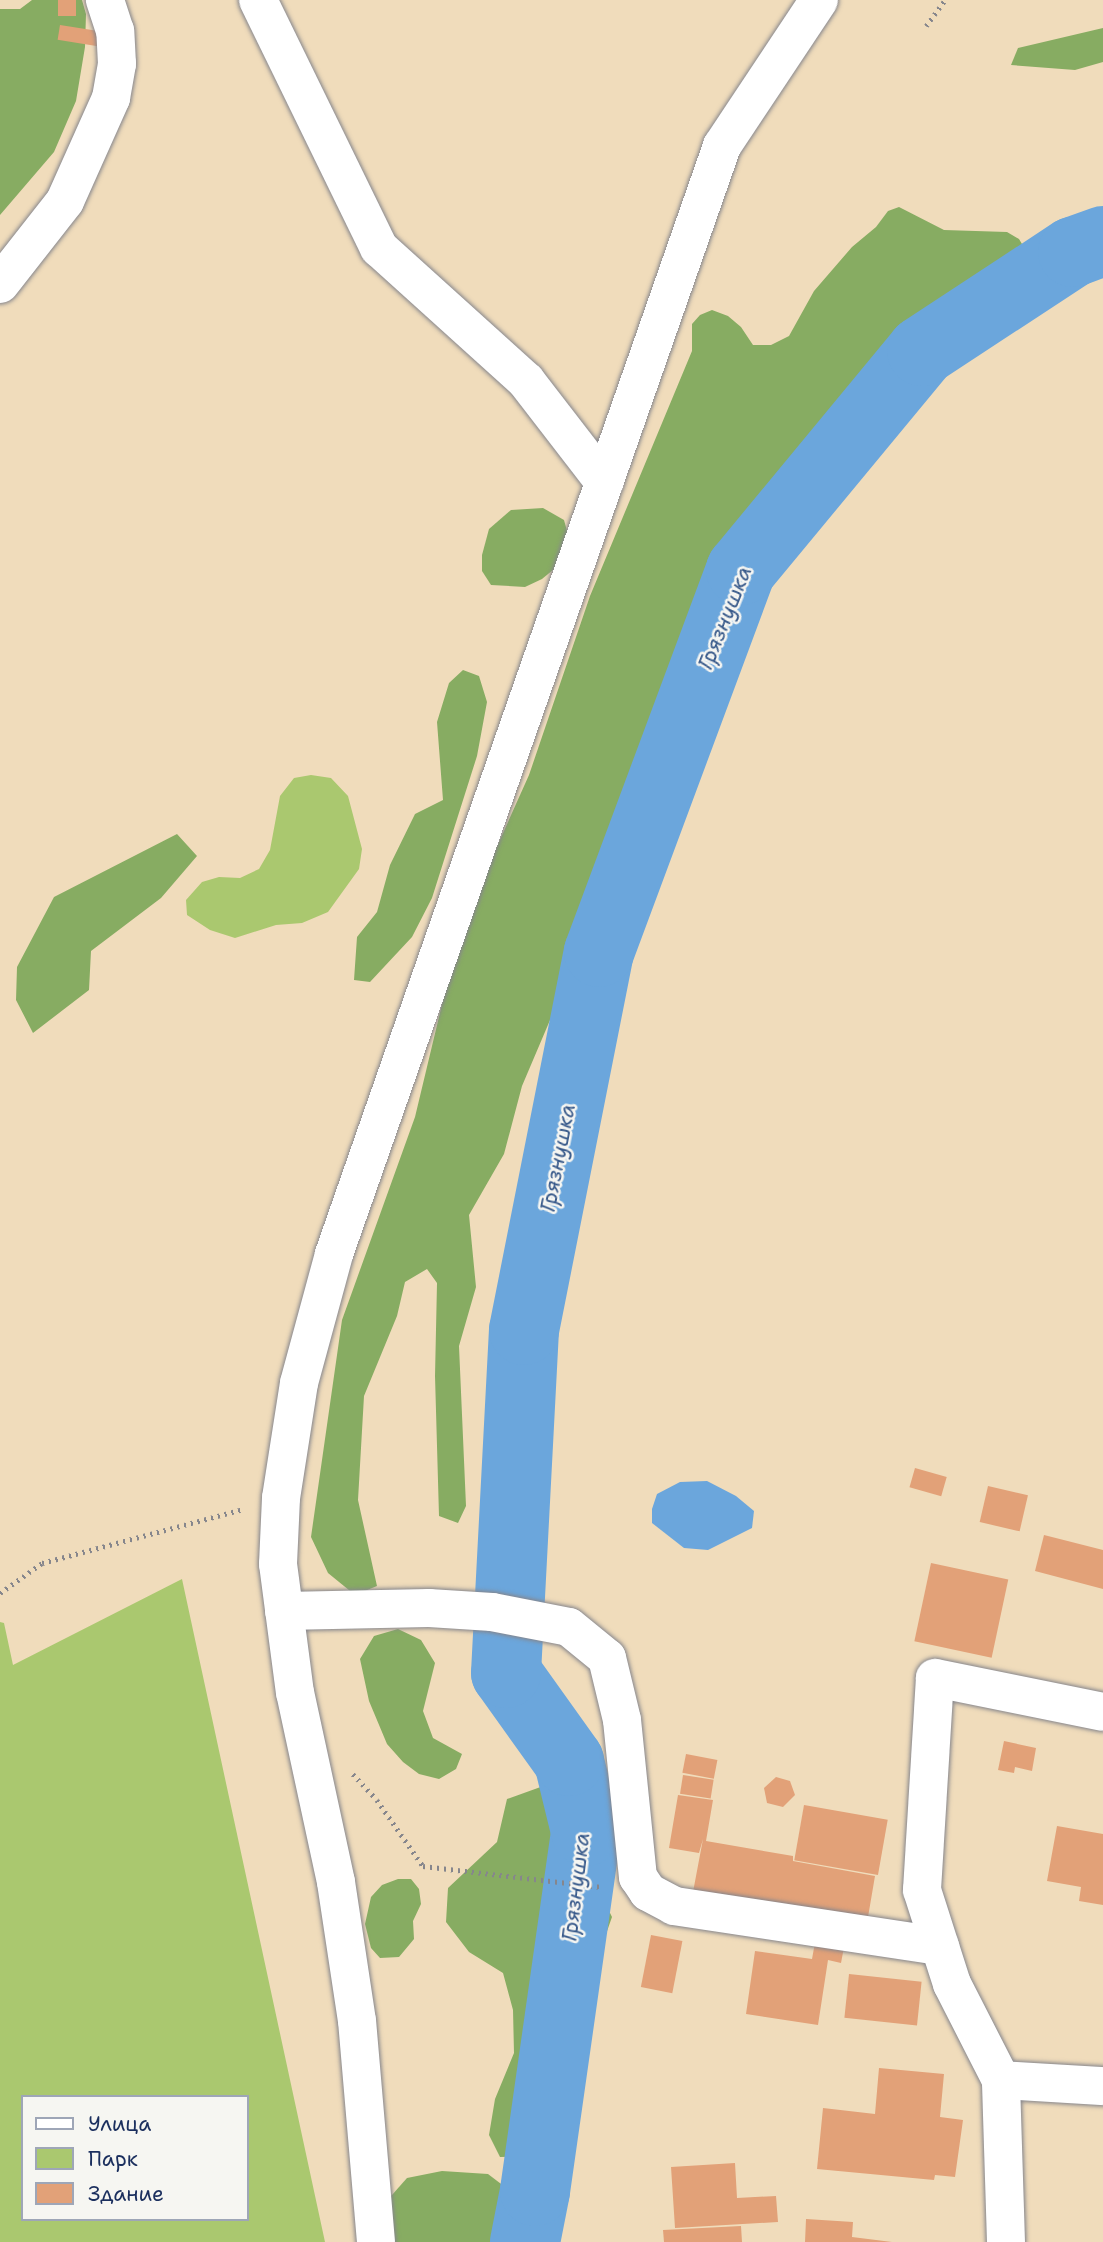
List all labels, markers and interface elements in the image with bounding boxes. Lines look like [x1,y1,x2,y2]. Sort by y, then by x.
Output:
water label: Грязнушка [693,562,757,674]
water label: Грязнушка [535,1102,581,1214]
water label: Грязнушка [557,1831,595,1943]
legend [21,2095,248,2221]
text: Улица [88,2110,151,2138]
text: Парк [88,2145,138,2173]
text: Здание [88,2180,164,2208]

